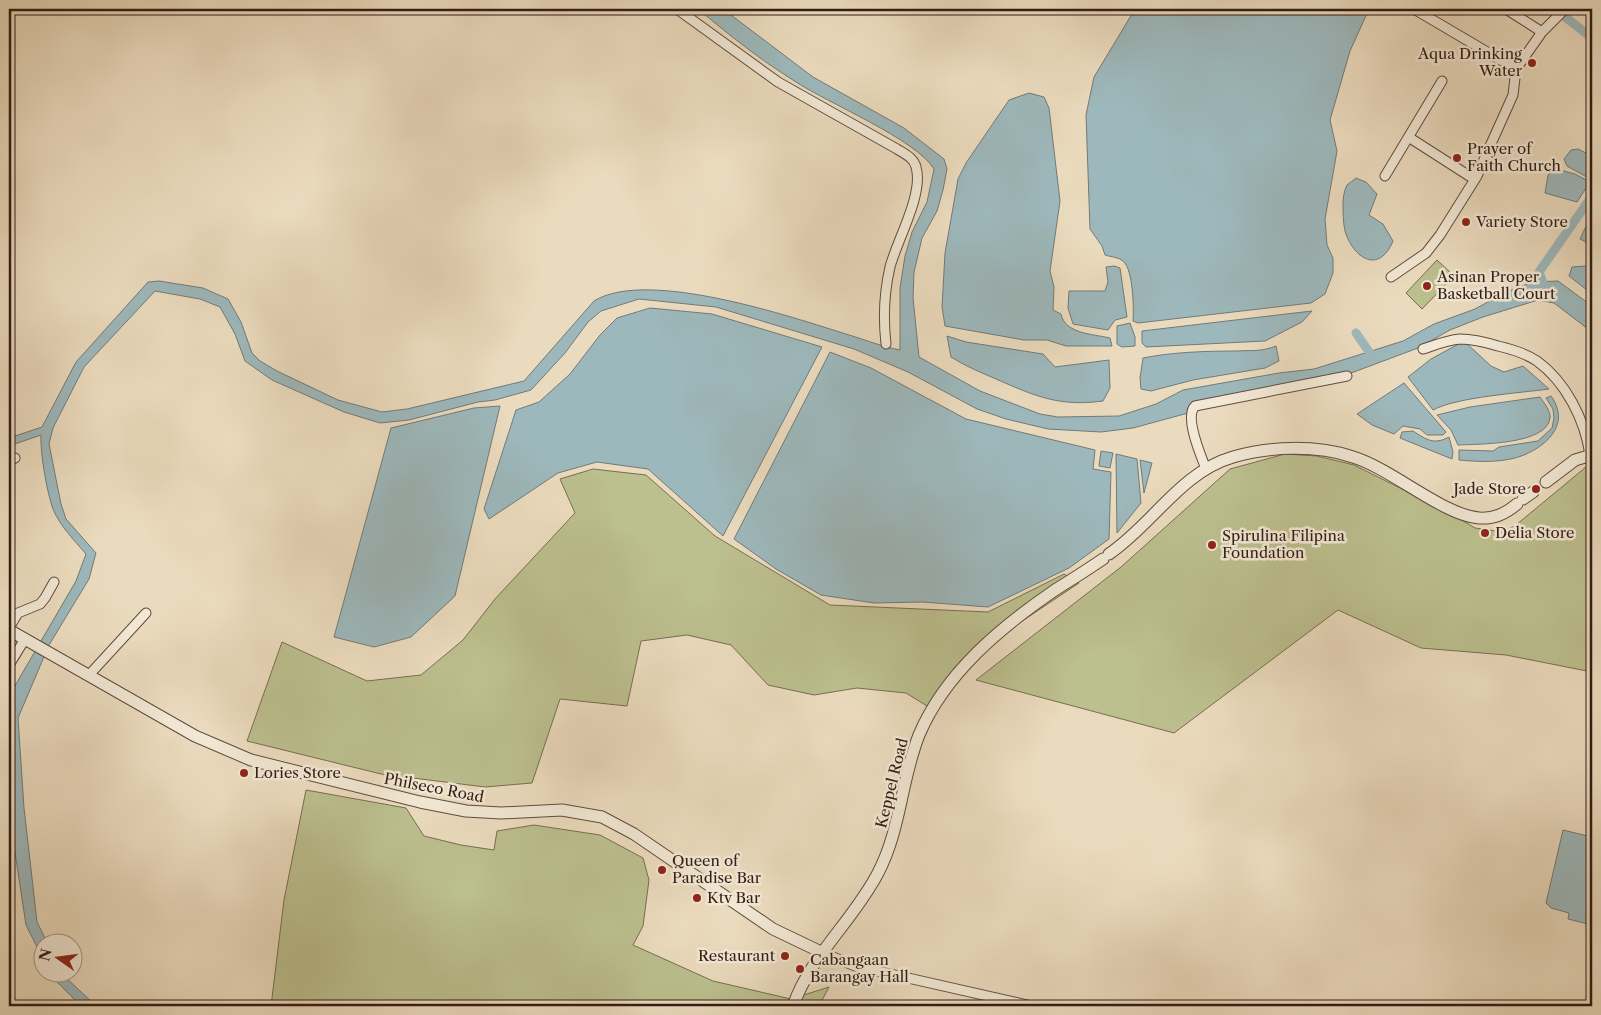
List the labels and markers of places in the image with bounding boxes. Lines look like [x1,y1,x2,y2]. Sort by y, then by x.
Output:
place label: Aqua Drinking Water [1417,44,1523,80]
marker: Aqua Drinking Water [1526,57,1538,69]
place label: Prayer of Faith Church [1467,139,1562,175]
marker: Prayer of Faith Church [1451,152,1463,164]
place label: Variety Store [1475,212,1568,231]
marker: Variety Store [1460,216,1472,228]
place label: Asinan Proper Basketball Court [1436,267,1556,303]
marker: Asinan Proper Basketball Court [1421,280,1433,292]
place label: Jade Store [1451,479,1526,498]
marker: Jade Store [1530,483,1542,495]
place label: Delia Store [1495,523,1574,542]
place label: Spirulina Filipina Foundation [1222,526,1345,562]
marker: Delia Store [1479,527,1491,539]
marker: Spirulina Filipina Foundation [1206,539,1218,551]
place label: Lories Store [254,763,341,782]
marker: Lories Store [238,767,250,779]
place label: Queen of Paradise Bar [672,851,762,887]
marker: Queen of Paradise Bar [656,864,668,876]
place label: Ktv Bar [707,888,761,907]
marker: Ktv Bar [691,892,703,904]
place label: Restaurant [698,946,776,965]
marker: Restaurant [779,950,791,962]
place label: Cabangaan Barangay Hall [810,950,909,986]
marker: Cabangaan Barangay Hall [794,963,806,975]

